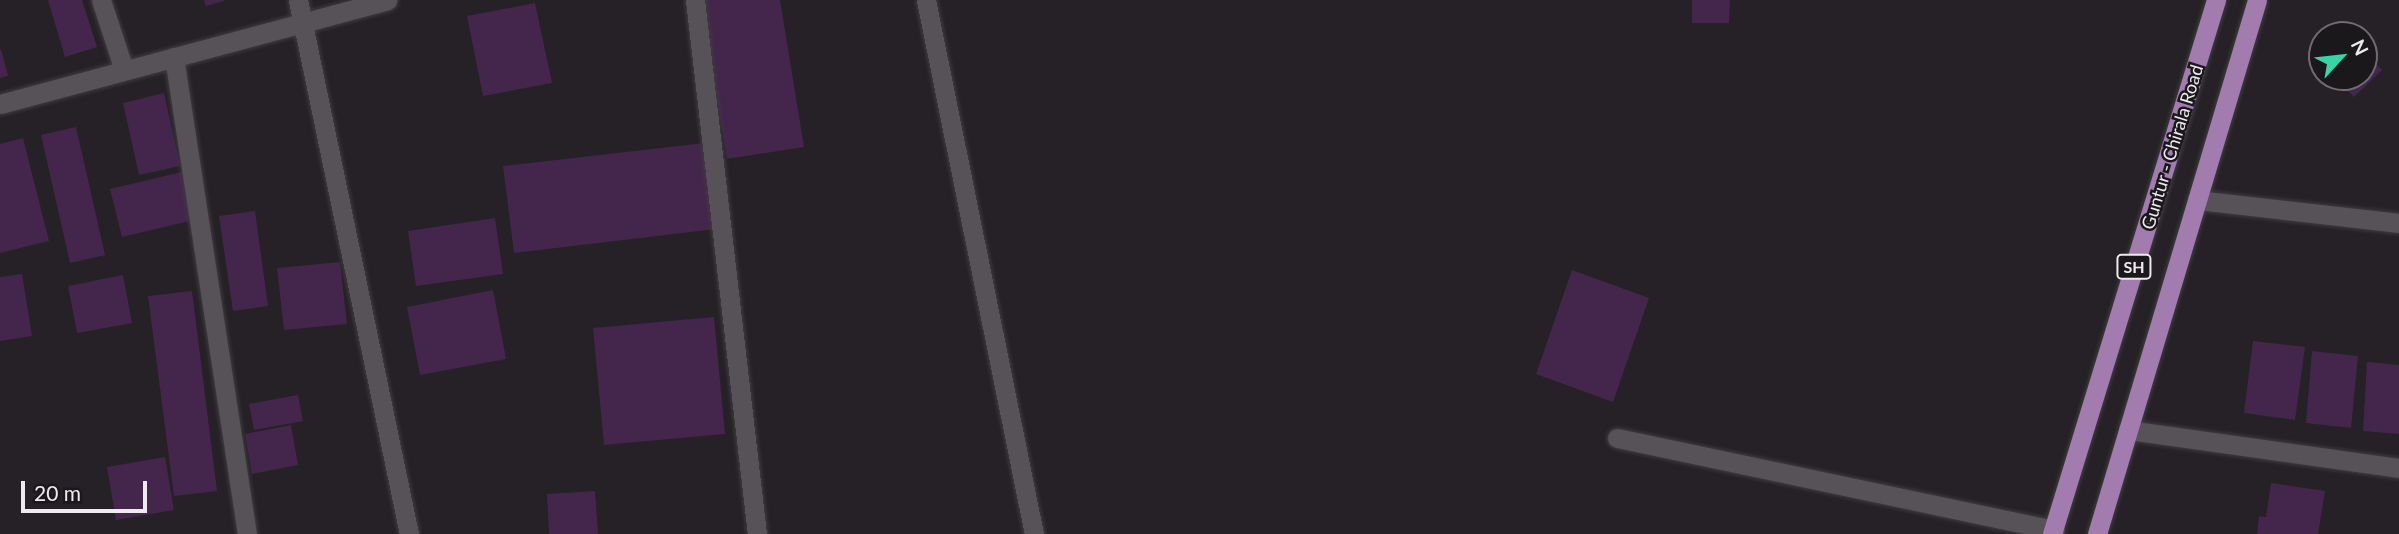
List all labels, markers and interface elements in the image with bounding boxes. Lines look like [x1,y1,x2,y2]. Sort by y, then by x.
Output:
north arrow [2308,21,2378,91]
text: N [2347,35,2374,59]
street label: Guntur - Chirala Road [2137,62,2207,232]
road number: SH [2115,255,2153,280]
scale bar [24,468,150,512]
text: 20 m [34,480,81,505]

